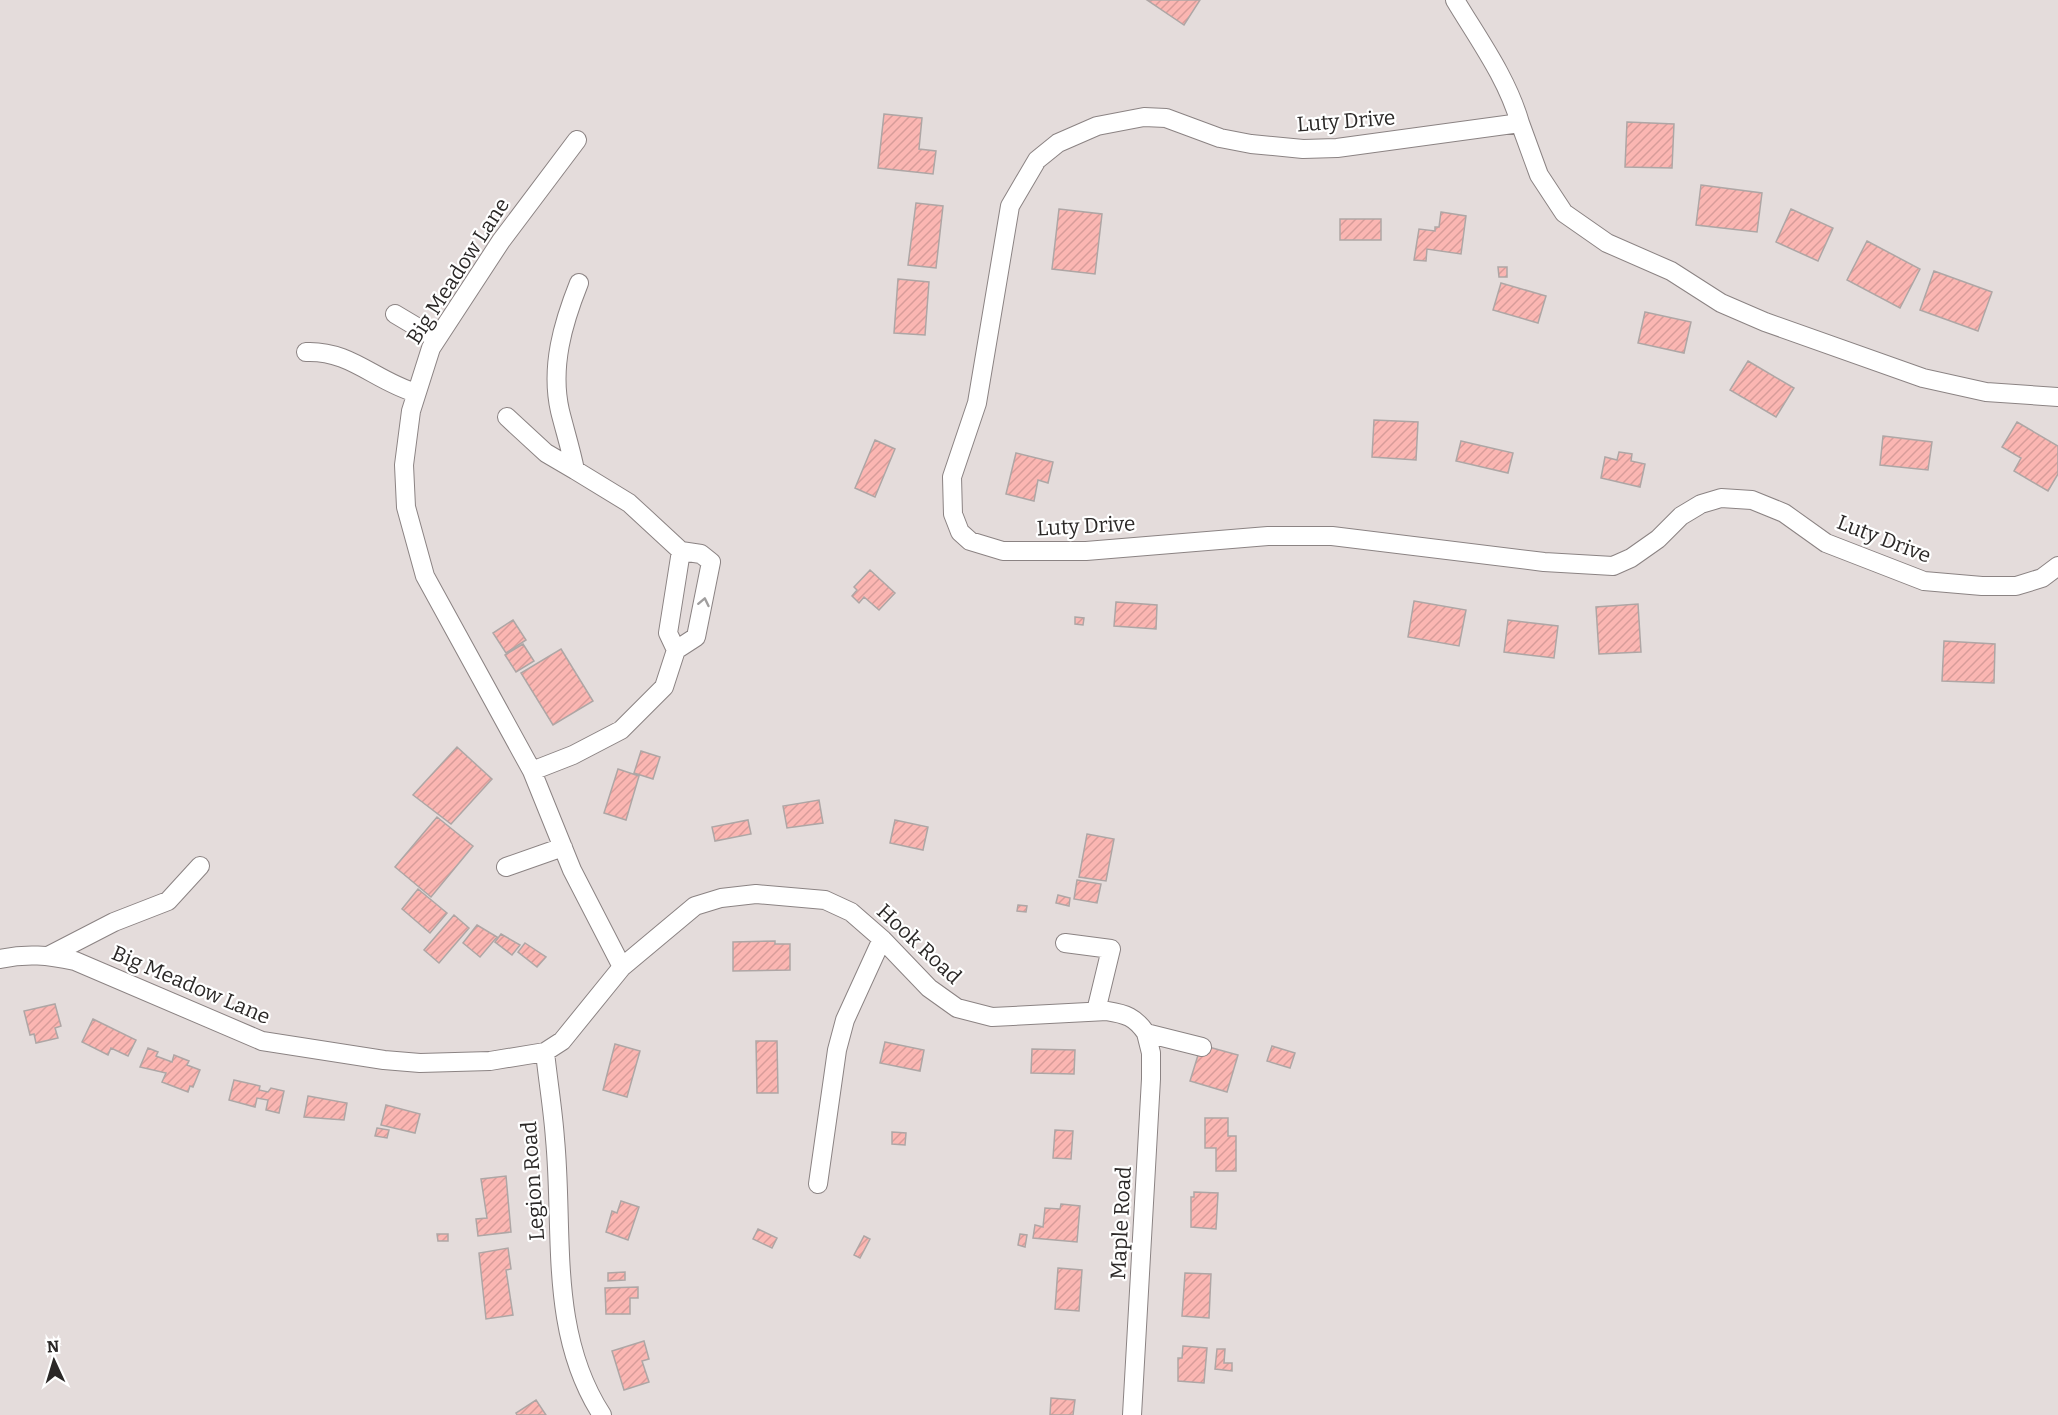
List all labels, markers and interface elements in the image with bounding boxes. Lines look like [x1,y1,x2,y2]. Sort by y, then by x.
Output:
street label: Luty Drive [1296,105,1396,137]
street label: Big Meadow Lane [401,193,515,349]
street label: Luty Drive [1833,509,1935,569]
street label: Luty Drive [1036,510,1136,542]
one-way arrow [696,598,709,608]
street label: Hook Road [871,898,967,990]
street label: Big Meadow Lane [108,940,274,1030]
street label: Legion Road [516,1120,550,1242]
street label: Maple Road [1105,1166,1137,1280]
north arrow [24,1331,84,1391]
text: N [46,1337,60,1356]

